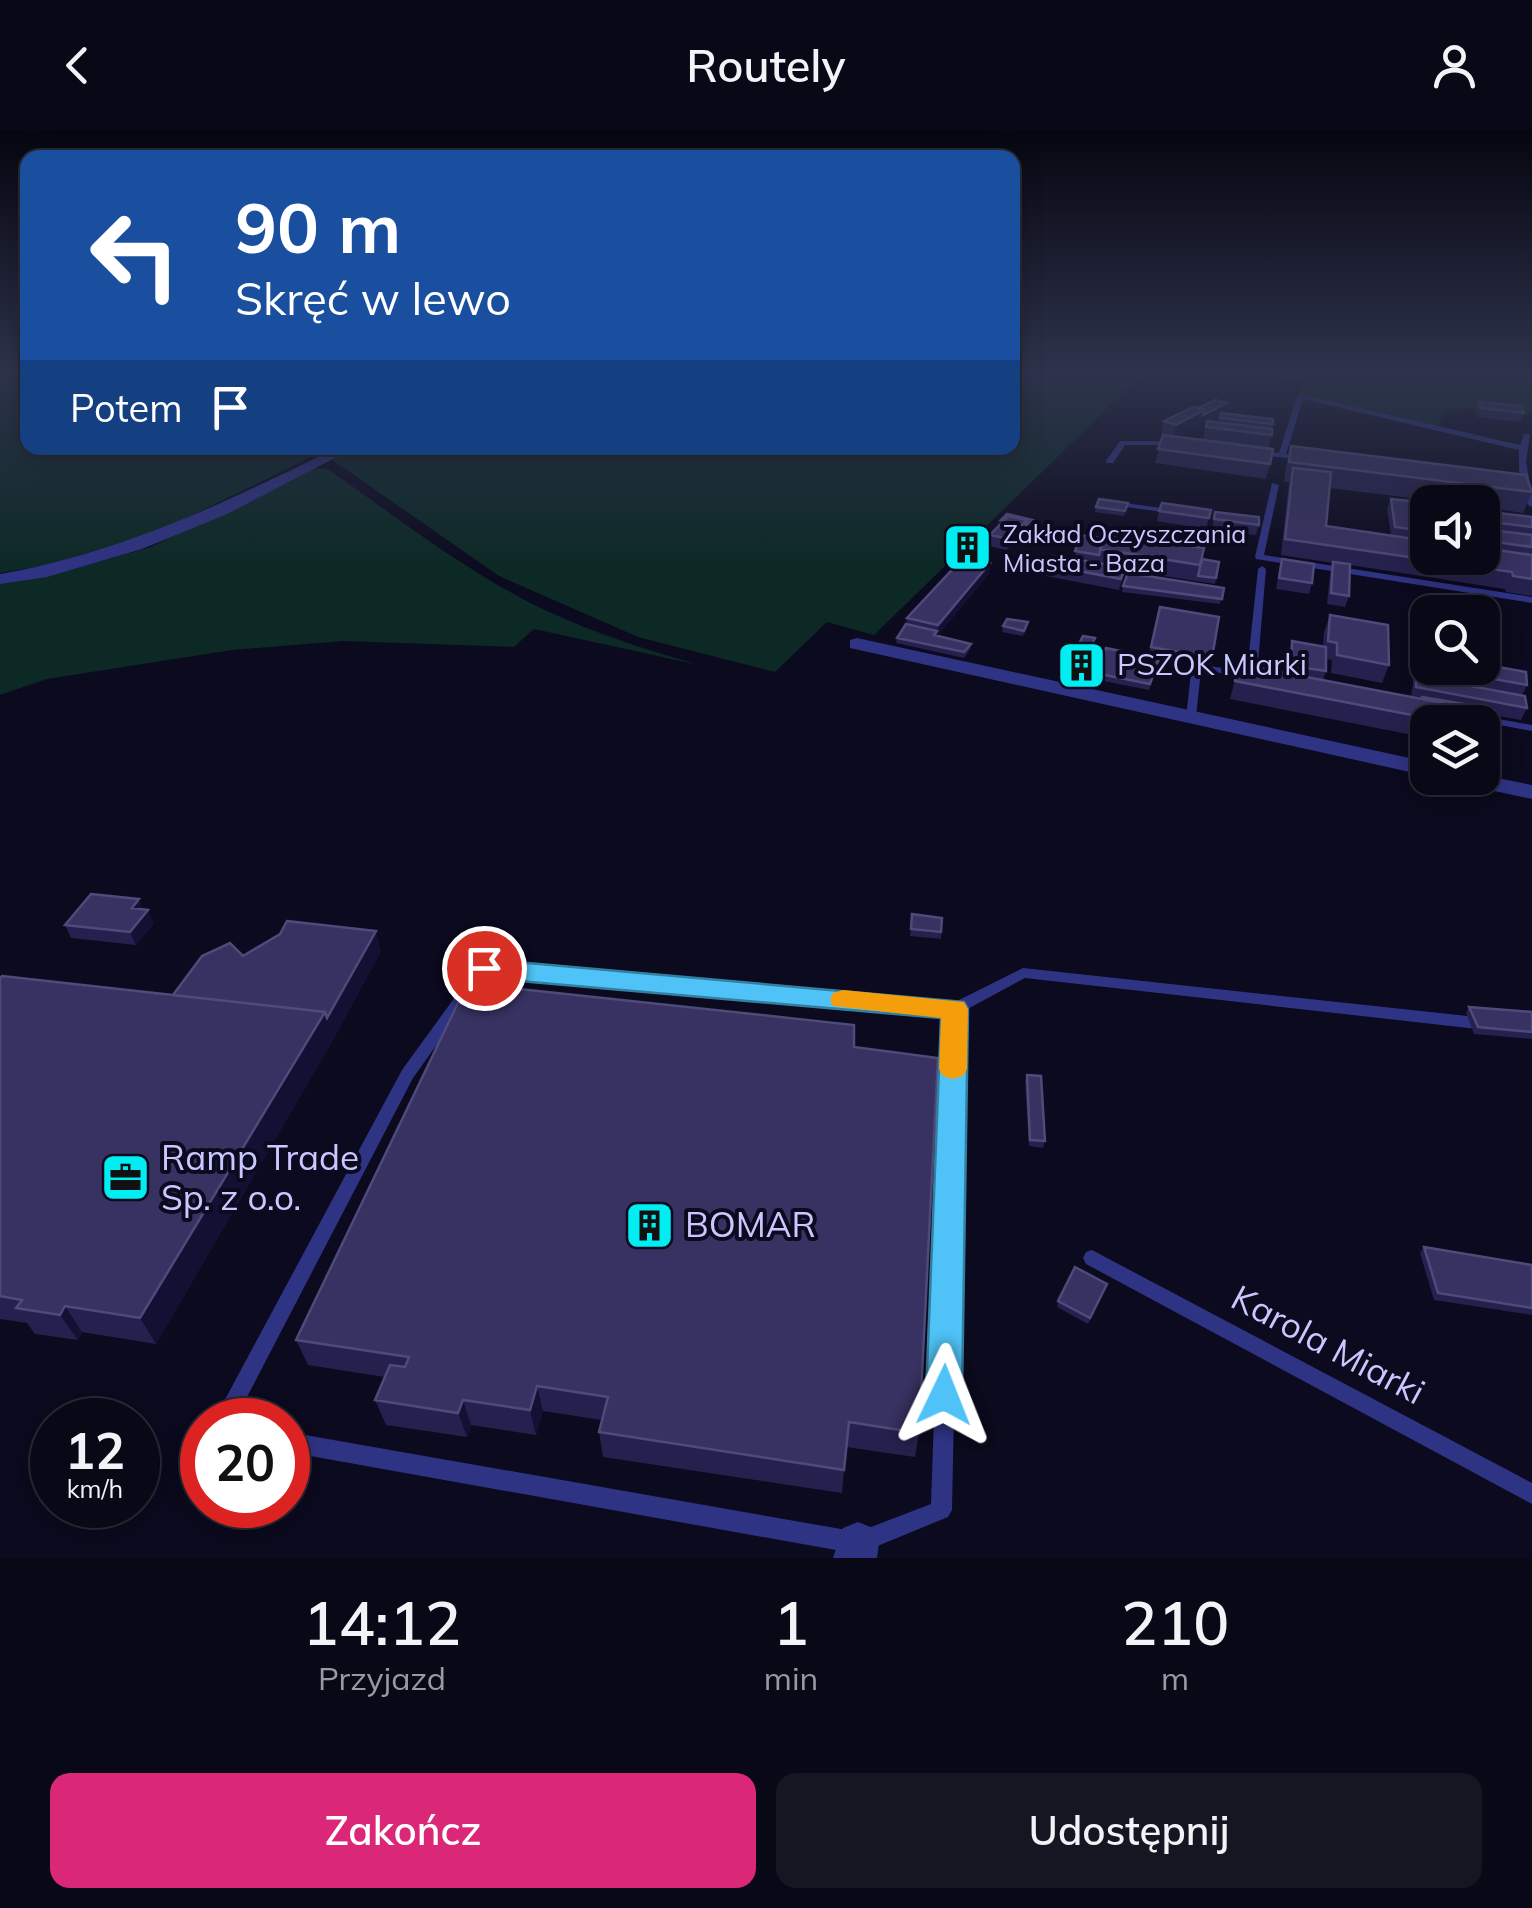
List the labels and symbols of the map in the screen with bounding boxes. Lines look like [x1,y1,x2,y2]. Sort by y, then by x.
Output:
place label: Zakład Oczyszczania Miasta - Baza [1003,518,1246,578]
building icon: Zakład Oczyszczania Miasta - Baza [942,522,994,574]
building icon: PSZOK Miarki [1056,639,1108,691]
place label: PSZOK Miarki [1117,645,1307,683]
pin [442,926,527,1011]
place label: Ramp Trade Sp. z o.o. [161,1135,359,1219]
office icon: Ramp Trade Sp. z o.o. [100,1152,152,1204]
building icon: BOMAR [624,1199,676,1251]
place label: BOMAR [685,1202,816,1246]
street label: Karola Miarki [1224,1275,1433,1413]
position arrow [892,1343,996,1447]
speed limit sign: 20 [180,1398,310,1528]

